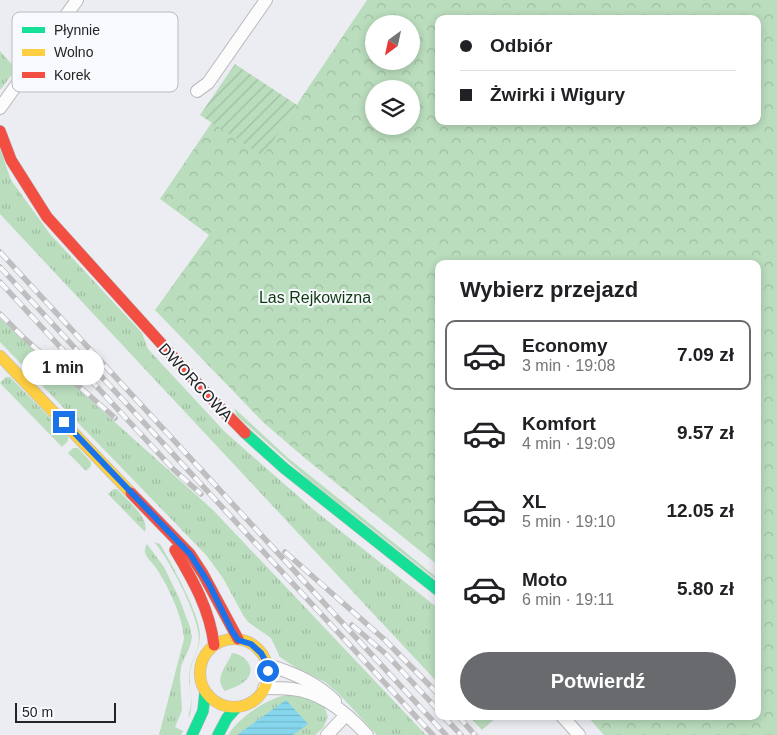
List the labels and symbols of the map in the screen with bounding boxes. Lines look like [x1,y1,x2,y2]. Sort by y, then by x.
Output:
legend [12,12,178,92]
north arrow [365,15,420,70]
text: Płynnie [54,22,100,38]
text: Wolno [54,44,94,60]
text: Korek [54,67,92,83]
park label: Las Rejkowizna [259,289,371,306]
street label: DWORCOWA [155,340,236,425]
callout: 1 min [23,350,105,384]
route end [53,411,75,433]
route start [257,660,279,682]
scale bar [15,700,116,723]

